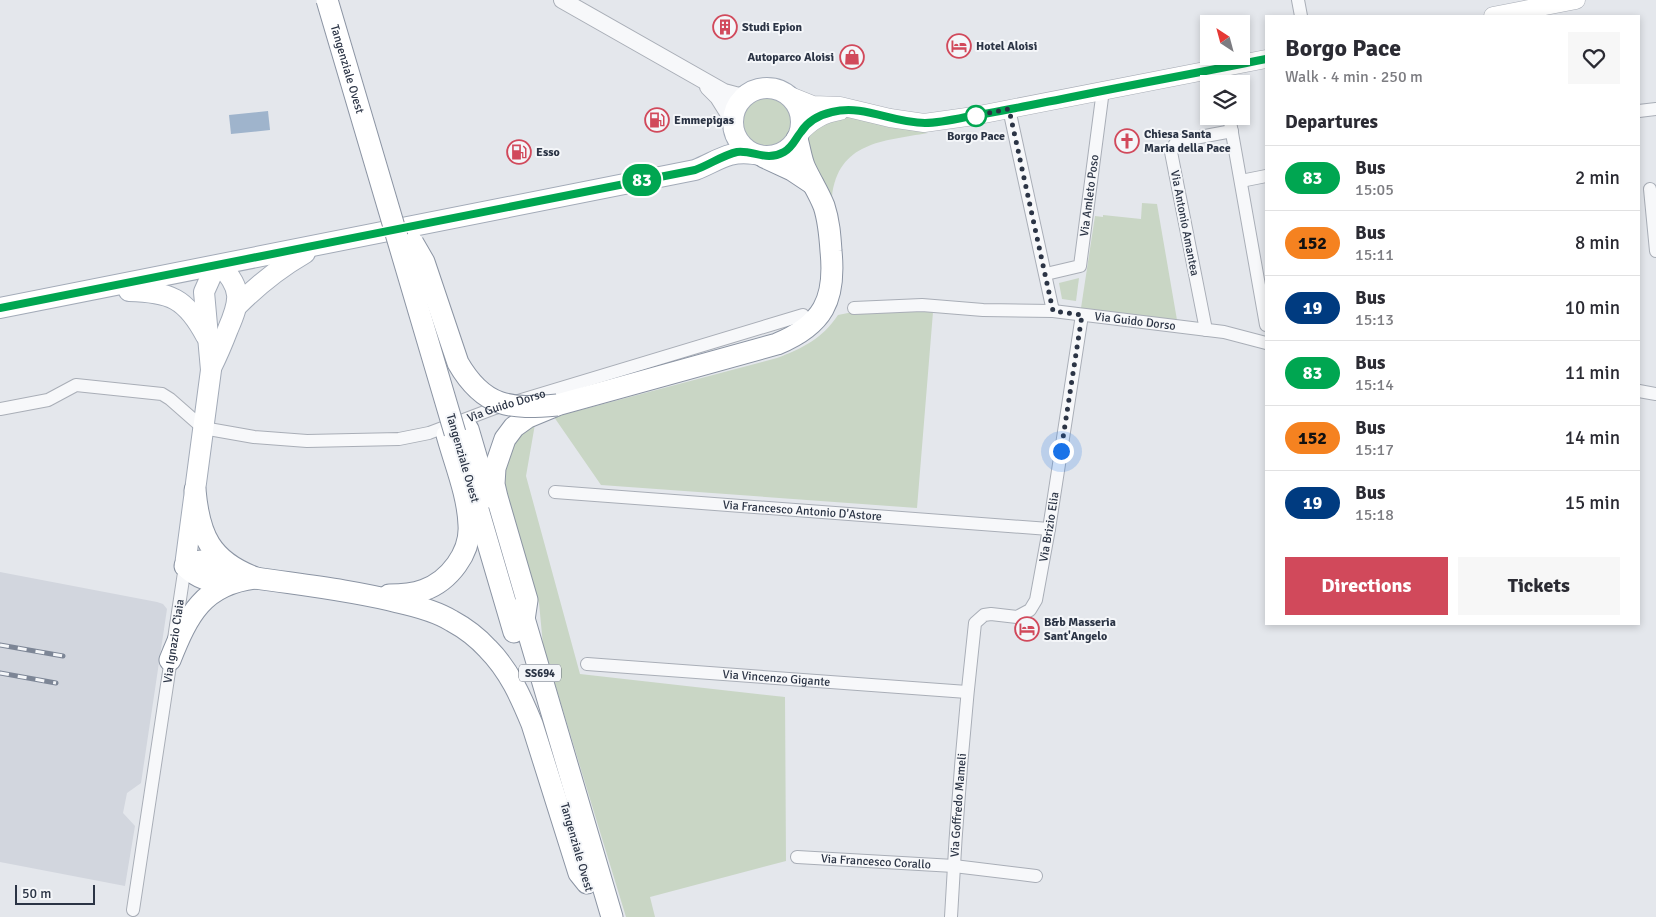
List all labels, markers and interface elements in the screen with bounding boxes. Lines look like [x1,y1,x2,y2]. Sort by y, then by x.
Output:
building icon: Studi Epion [712,14,738,40]
north arrow [1200,15,1250,65]
map controls [1200,15,1250,125]
place label: Studi Epion [742,20,803,35]
street label: Tangenziale Ovest [327,23,367,115]
button: heart [1568,32,1620,84]
hotel icon: Hotel Aloisi [946,33,972,59]
text: Borgo Pace [1285,33,1401,63]
place label: Hotel Aloisi [976,39,1037,54]
shop icon: Autoparco Aloisi [839,44,865,70]
place label: Autoparco Aloisi [748,50,834,65]
text: Walk · 4 min · 250 m [1285,67,1423,87]
button: layers [1200,75,1250,125]
marker: Borgo Pace [965,105,987,127]
fuel station icon: Emmepigas [644,107,670,133]
text: Departures [1285,110,1378,134]
place label: Emmepigas [674,113,735,128]
place label: Chiesa Santa Maria della Pace [1144,127,1231,156]
church icon: Chiesa Santa Maria della Pace [1114,128,1140,154]
place label: Borgo Pace [947,129,1005,144]
fuel station icon: Esso [506,139,532,165]
place label: Esso [536,145,560,160]
street label: Via Amleto Poso [1077,154,1102,237]
text: Bus [1355,156,1386,180]
line badge: 83 [620,164,664,196]
text: 2 min [1575,166,1620,190]
text: 83 [1303,167,1322,189]
text: 83 [632,169,652,191]
street label: Via Antonio Amantea [1167,169,1202,277]
text: 15:05 [1355,180,1394,200]
text: Bus [1355,221,1386,245]
text: 8 min [1575,231,1620,255]
text: 152 [1298,232,1327,254]
text: 15:11 [1355,245,1394,265]
text: Bus [1355,286,1386,310]
text: 10 min [1565,296,1620,320]
text: 19 [1303,297,1322,319]
street label: Via Guido Dorso [1094,309,1176,334]
text: 15:13 [1355,310,1394,330]
text: Bus [1355,351,1386,375]
text: 11 min [1565,361,1620,385]
text: 83 [1303,362,1322,384]
text: 15:14 [1355,375,1394,395]
street label: Via Guido Dorso [465,386,547,426]
street label: Tangenziale Ovest [443,412,482,504]
text: Bus [1355,416,1386,440]
text: 14 min [1565,426,1620,450]
text: 152 [1298,427,1327,449]
your location [1049,439,1074,464]
text: 15:17 [1355,440,1394,460]
text: Bus [1355,481,1386,505]
street label: Via Brizio Elia [1036,491,1063,563]
text: 15 min [1565,491,1620,515]
text: 19 [1303,492,1322,514]
street label: Via Francesco Antonio D'Astore [722,498,882,524]
text: 15:18 [1355,505,1394,525]
button: Directions [1285,557,1448,615]
button: Tickets [1458,557,1620,615]
street label: Via Ignazio Ciaia [160,598,188,684]
place label: B&b Masseria Sant'Angelo [1044,615,1116,644]
hotel icon: B&b Masseria Sant'Angelo [1014,616,1040,642]
road number: SS694 [519,664,561,681]
street label: Via Vincenzo Gigante [722,667,831,690]
street label: Via Goffredo Mameli [947,753,970,858]
street label: Tangenziale Ovest [557,801,596,893]
street label: Via Francesco Corallo [820,851,931,873]
scale bar [15,882,95,905]
text: 50 m [22,885,51,902]

